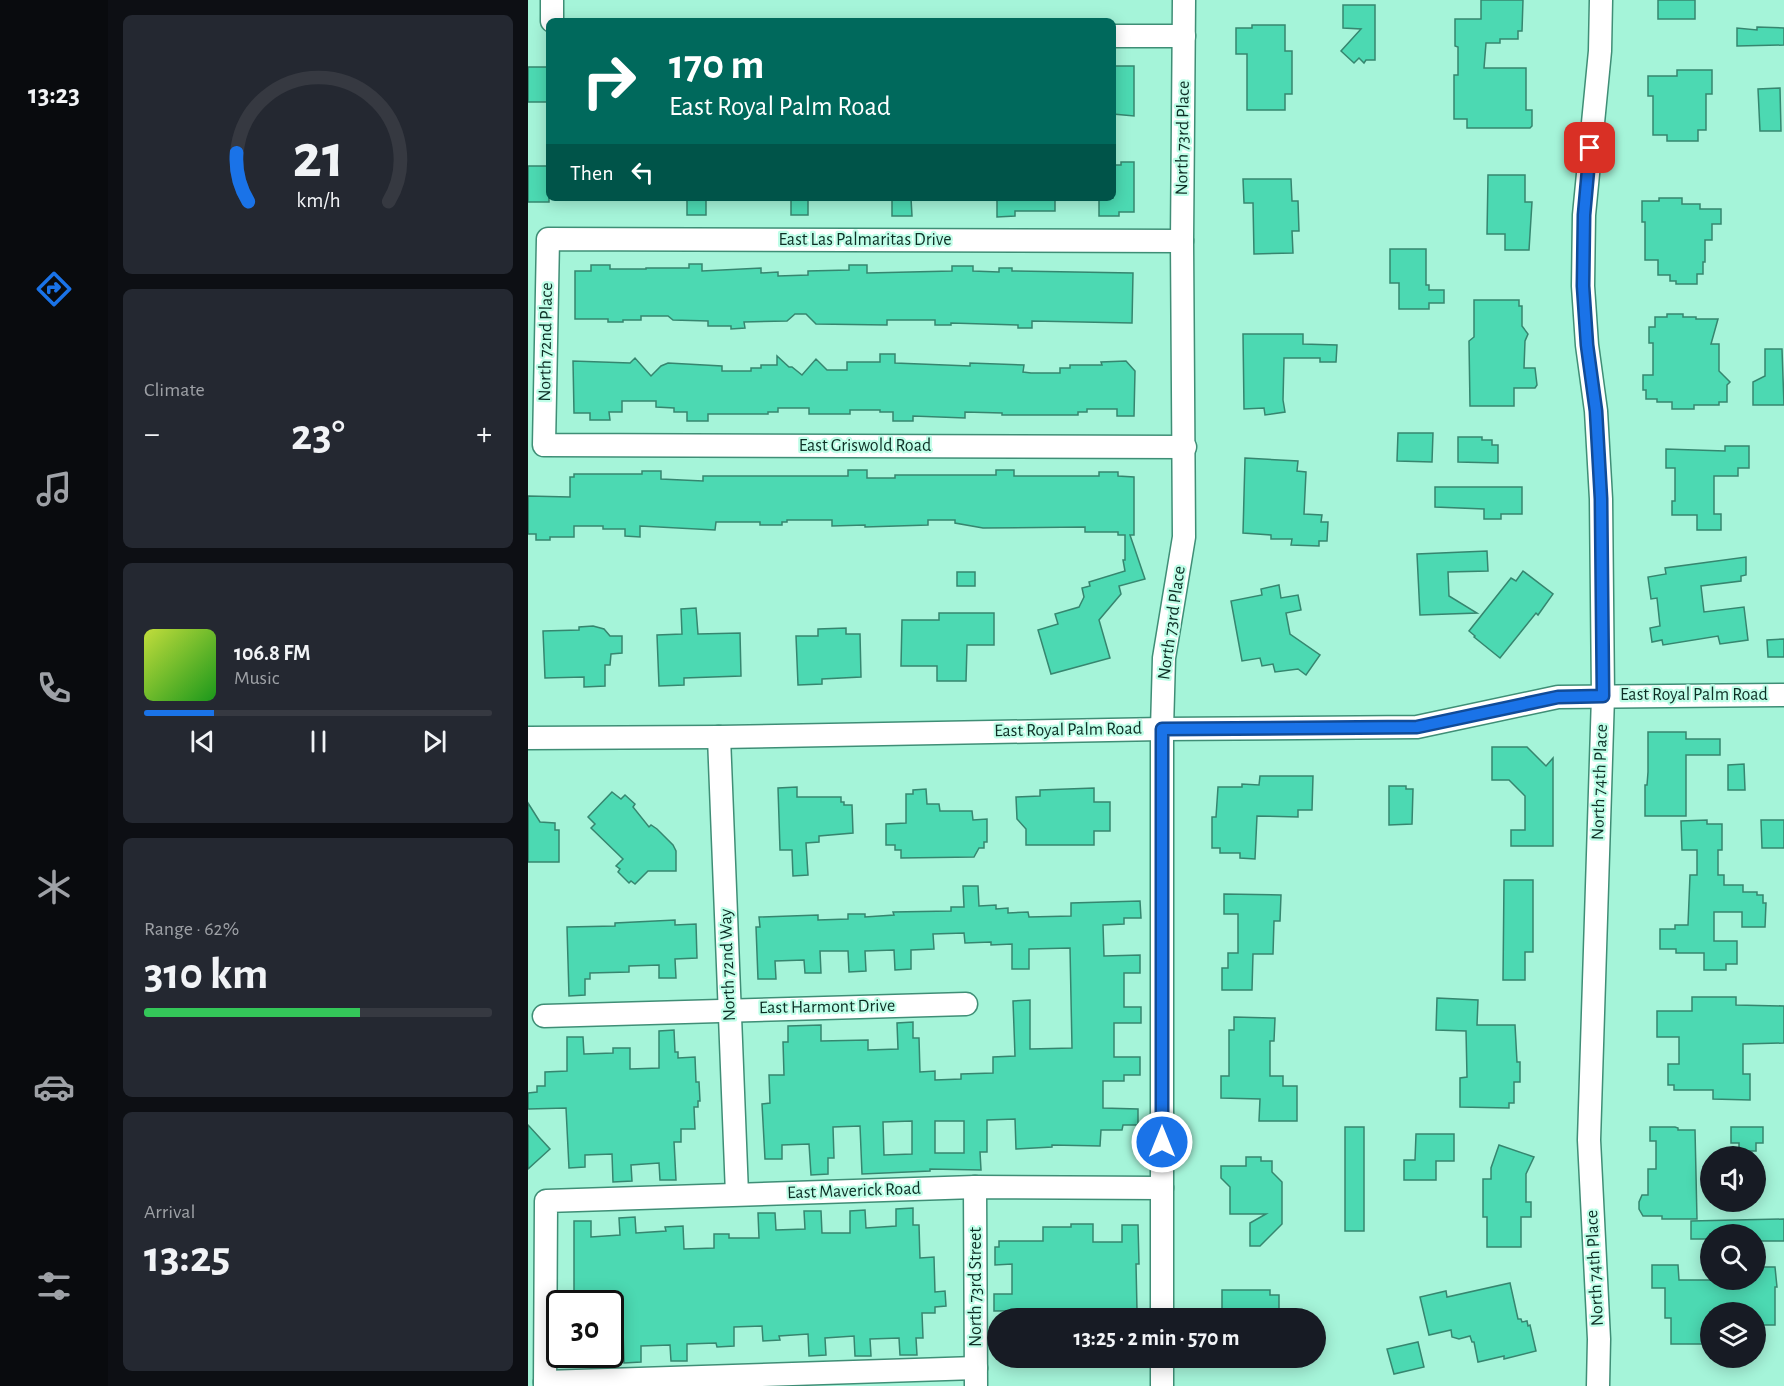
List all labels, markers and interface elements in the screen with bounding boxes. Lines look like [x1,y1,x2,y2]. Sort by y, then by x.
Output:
icon: right [570,42,648,120]
text: 170 m [669,44,764,86]
street label: North 73rd Place [1173,80,1193,196]
text: 13:23 [28,81,80,108]
text: East Royal Palm Road [669,93,891,120]
pin [1564,122,1615,173]
text: 21 [292,126,344,188]
icon: arrive [1573,131,1606,164]
icon: left [626,156,659,189]
text: Then [570,162,614,184]
text: km/h [296,190,340,211]
street label: East Las Palmaritas Drive [779,231,951,249]
icon: directions [33,268,75,310]
street label: North 72nd Place [536,282,556,402]
text: Climate [144,380,205,400]
text: 23° [291,413,345,458]
text: − [144,418,160,451]
text: + [476,418,492,451]
street label: East Griswold Road [799,437,931,455]
icon: music [33,468,75,510]
street label: North 73rd Place [1155,565,1189,681]
text: 106.8 FM [234,642,311,664]
icon: phone [33,667,75,709]
text: Music [234,668,280,688]
street label: East Royal Palm Road [1620,686,1768,704]
street label: East Royal Palm Road [994,720,1142,740]
street label: North 74th Place [1589,724,1611,840]
icon: previous [186,725,219,758]
icon: pause [302,725,335,758]
icon: next [418,725,451,758]
icon: climate [33,866,75,908]
street label: North 72nd Way [717,908,739,1022]
text: Range · 62% [144,919,239,939]
text: 310 km [144,952,268,997]
street label: East Harmont Drive [759,997,895,1017]
icon: car [33,1066,75,1108]
position arrow [1130,1110,1194,1174]
map controls [1700,1146,1766,1368]
button: sound [1700,1146,1766,1212]
street label: East Maverick Road [787,1180,921,1202]
text: Arrival [144,1202,195,1222]
street label: North 74th Place [1583,1210,1607,1326]
button: search [1700,1224,1766,1290]
street label: North 73rd Street [967,1227,985,1347]
text: 13:25 [144,1235,231,1280]
icon: filters [33,1265,75,1307]
speed limit sign: 30 [546,1290,624,1368]
button: layers [1700,1302,1766,1368]
text: 13:25 · 2 min · 570 m [1073,1327,1240,1349]

